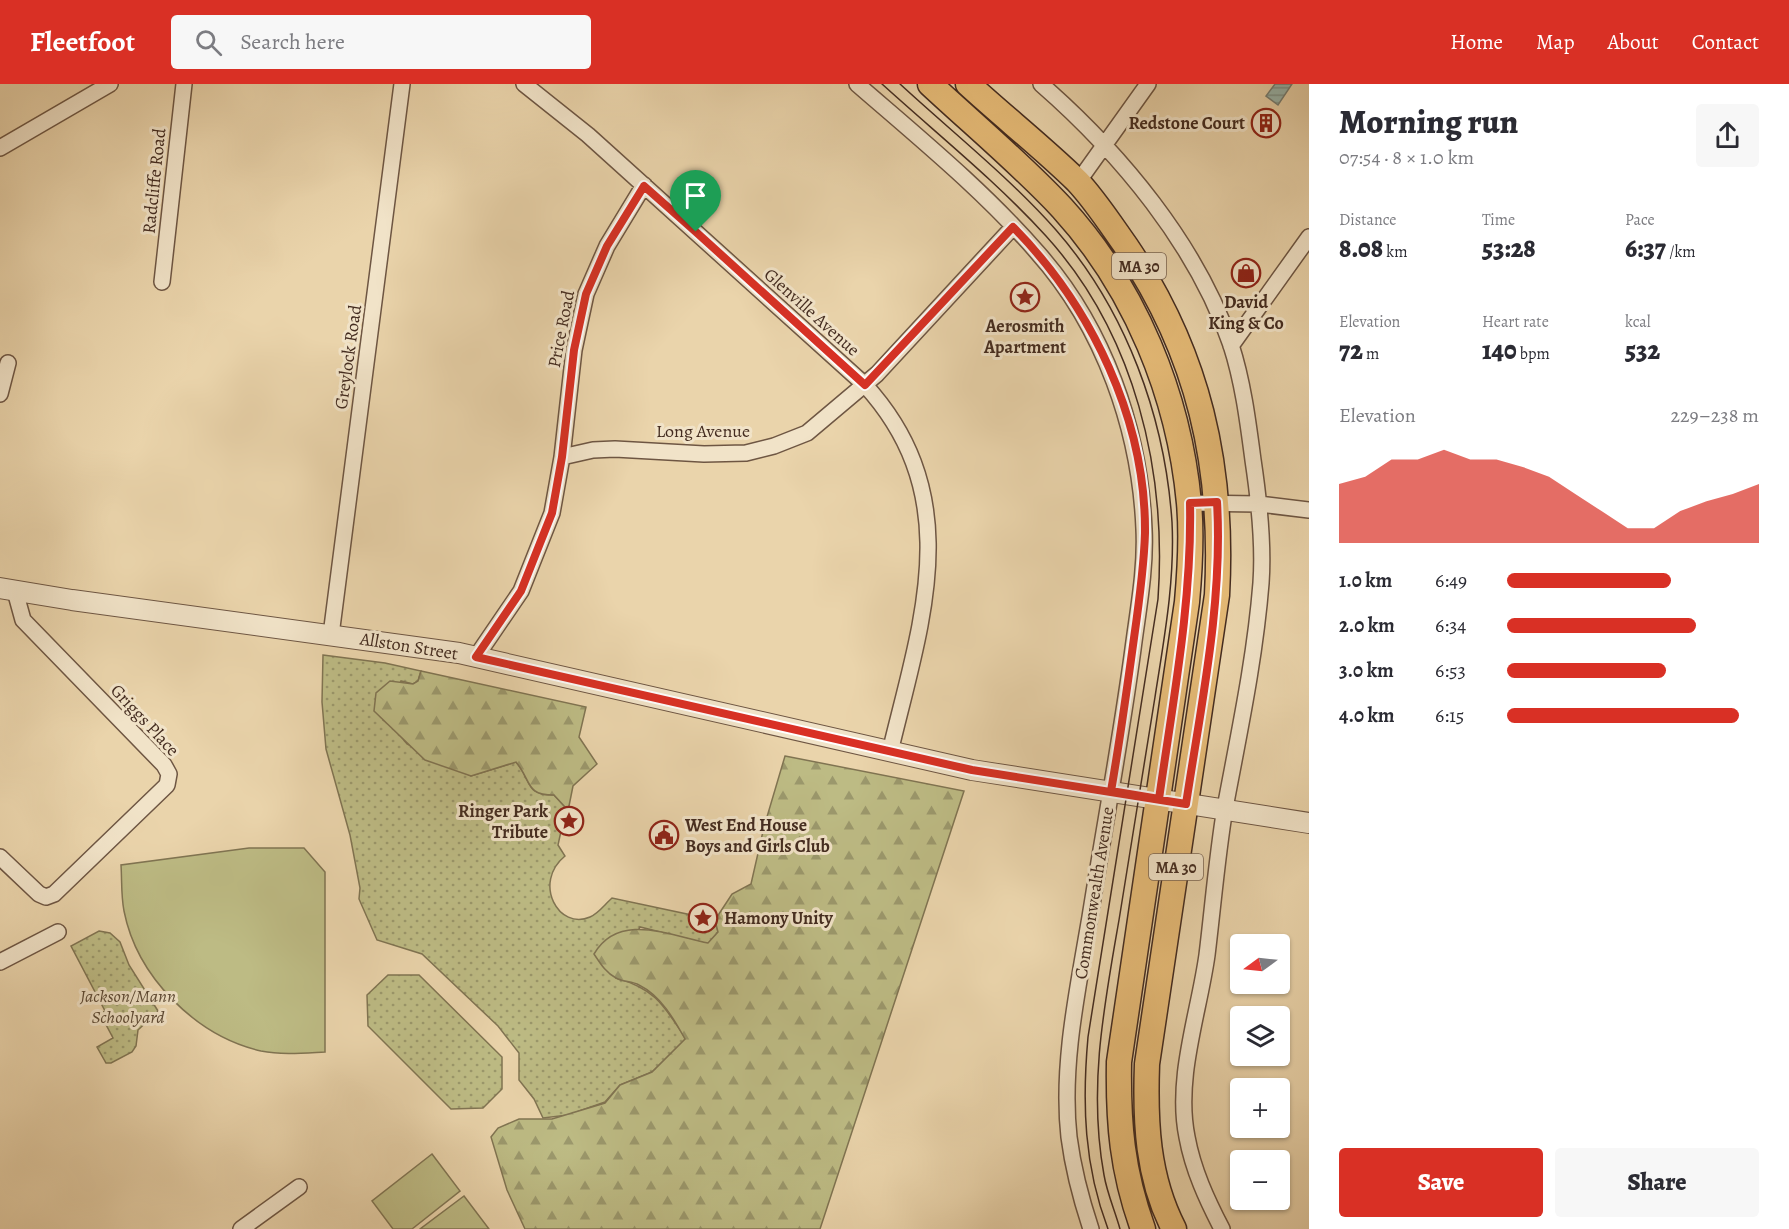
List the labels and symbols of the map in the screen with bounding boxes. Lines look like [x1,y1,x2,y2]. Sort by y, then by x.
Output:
building icon: Redstone Court [1250,107,1282,139]
place label: Redstone Court [1129,111,1245,135]
street label: Radcliffe Road [137,127,172,235]
pin [670,170,721,232]
road number: MA 30 [1112,253,1166,279]
shop icon: David King & Co [1230,257,1262,289]
street label: Glenville Avenue [759,263,865,361]
place icon: Aerosmith Apartment [1009,281,1041,313]
street label: Price Road [542,288,580,370]
place label: David King & Co [1208,290,1284,335]
street label: Greylock Road [329,303,367,411]
place label: Aerosmith Apartment [983,314,1066,359]
street label: Long Avenue [656,419,750,443]
street label: Allston Street [357,626,460,666]
street label: Griggs Place [105,679,185,761]
place label: Ringer Park Tribute [458,799,549,844]
place icon: Ringer Park Tribute [553,805,585,837]
street label: Commonwealth Avenue [1069,805,1119,981]
place label: West End House Boys and Girls Club [684,813,830,858]
public building icon: West End House Boys and Girls Club [648,819,680,851]
road number: MA 30 [1149,854,1203,880]
place icon: Hamony Unity [687,902,719,934]
place label: Hamony Unity [724,906,833,930]
north arrow [1230,934,1290,994]
park label: Jackson/Mann Schoolyard [79,984,176,1029]

